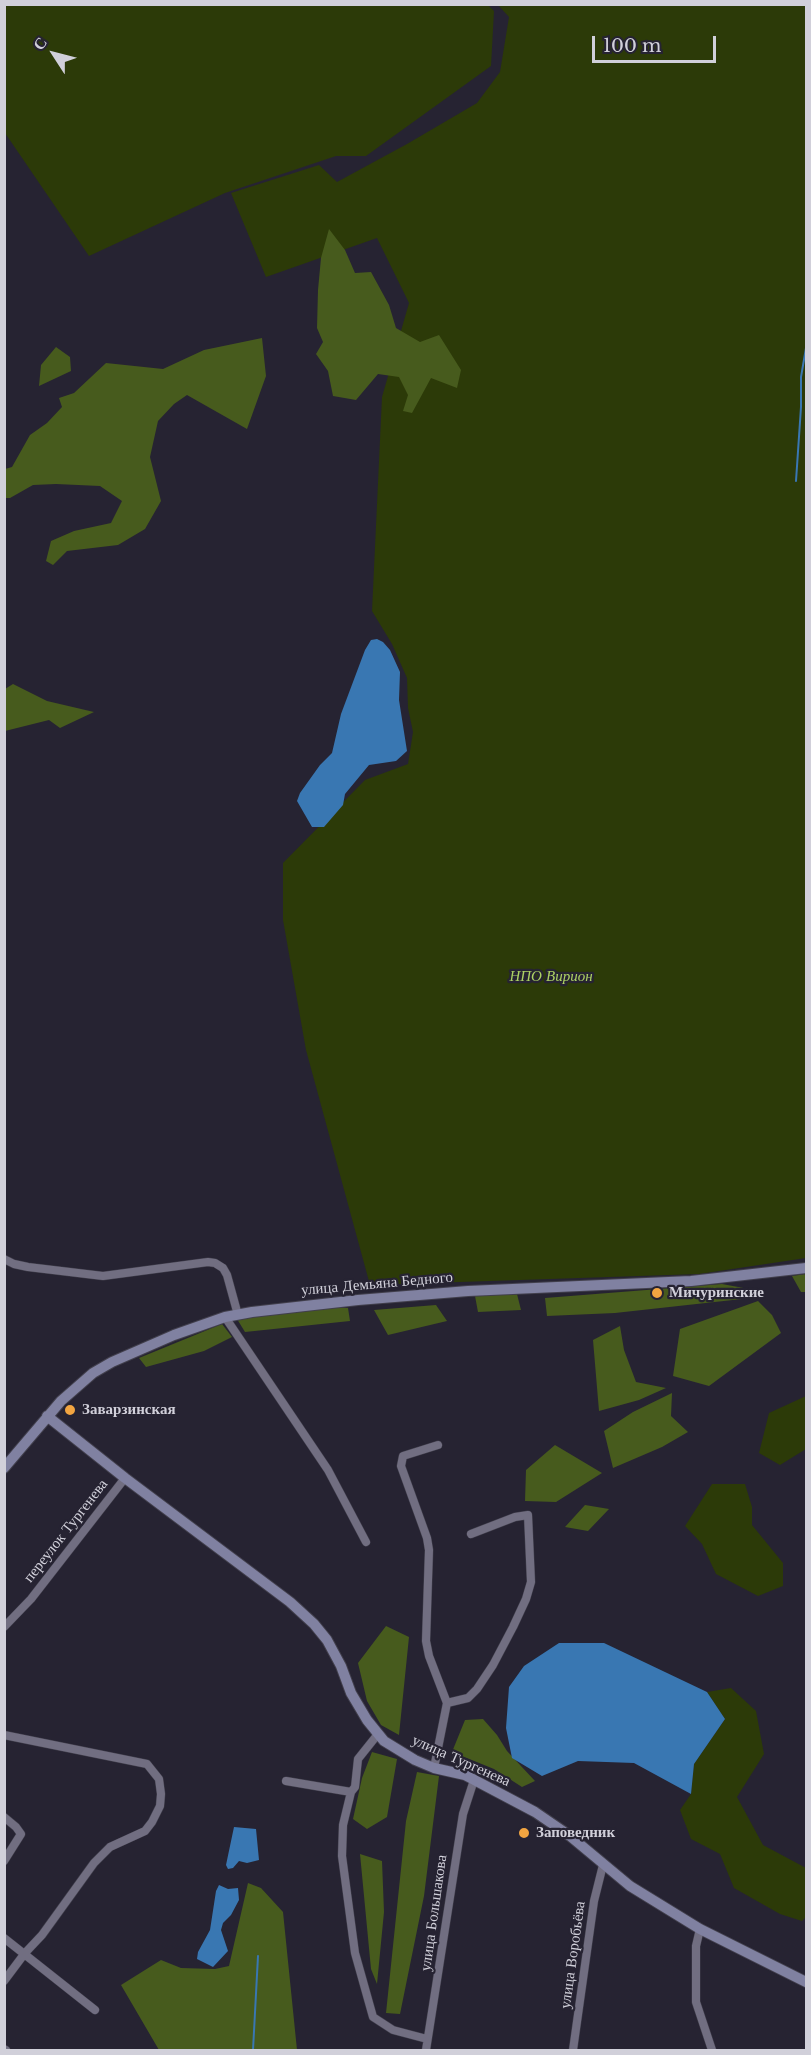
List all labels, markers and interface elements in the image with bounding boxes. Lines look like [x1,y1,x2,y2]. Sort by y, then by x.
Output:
north arrow [24,24,84,84]
scale bar [595,24,720,62]
text: С [28,33,51,54]
text: 100 m [603,35,661,57]
park label: НПО Вирион [509,968,593,986]
street label: улица Демьяна Бедного [300,1268,454,1300]
place label: Мичуринские [669,1284,764,1302]
marker: Мичуринские [650,1286,664,1300]
place label: Заварзинская [82,1401,176,1419]
marker: Заварзинская [63,1403,77,1417]
street label: переулок Тургенева [20,1476,112,1586]
street label: улица Тургенева [409,1731,513,1791]
place label: Заповедник [536,1824,615,1842]
marker: Заповедник [517,1826,531,1840]
street label: улица Большакова [417,1854,451,1972]
street label: улица Воробьёва [557,1900,589,2010]

